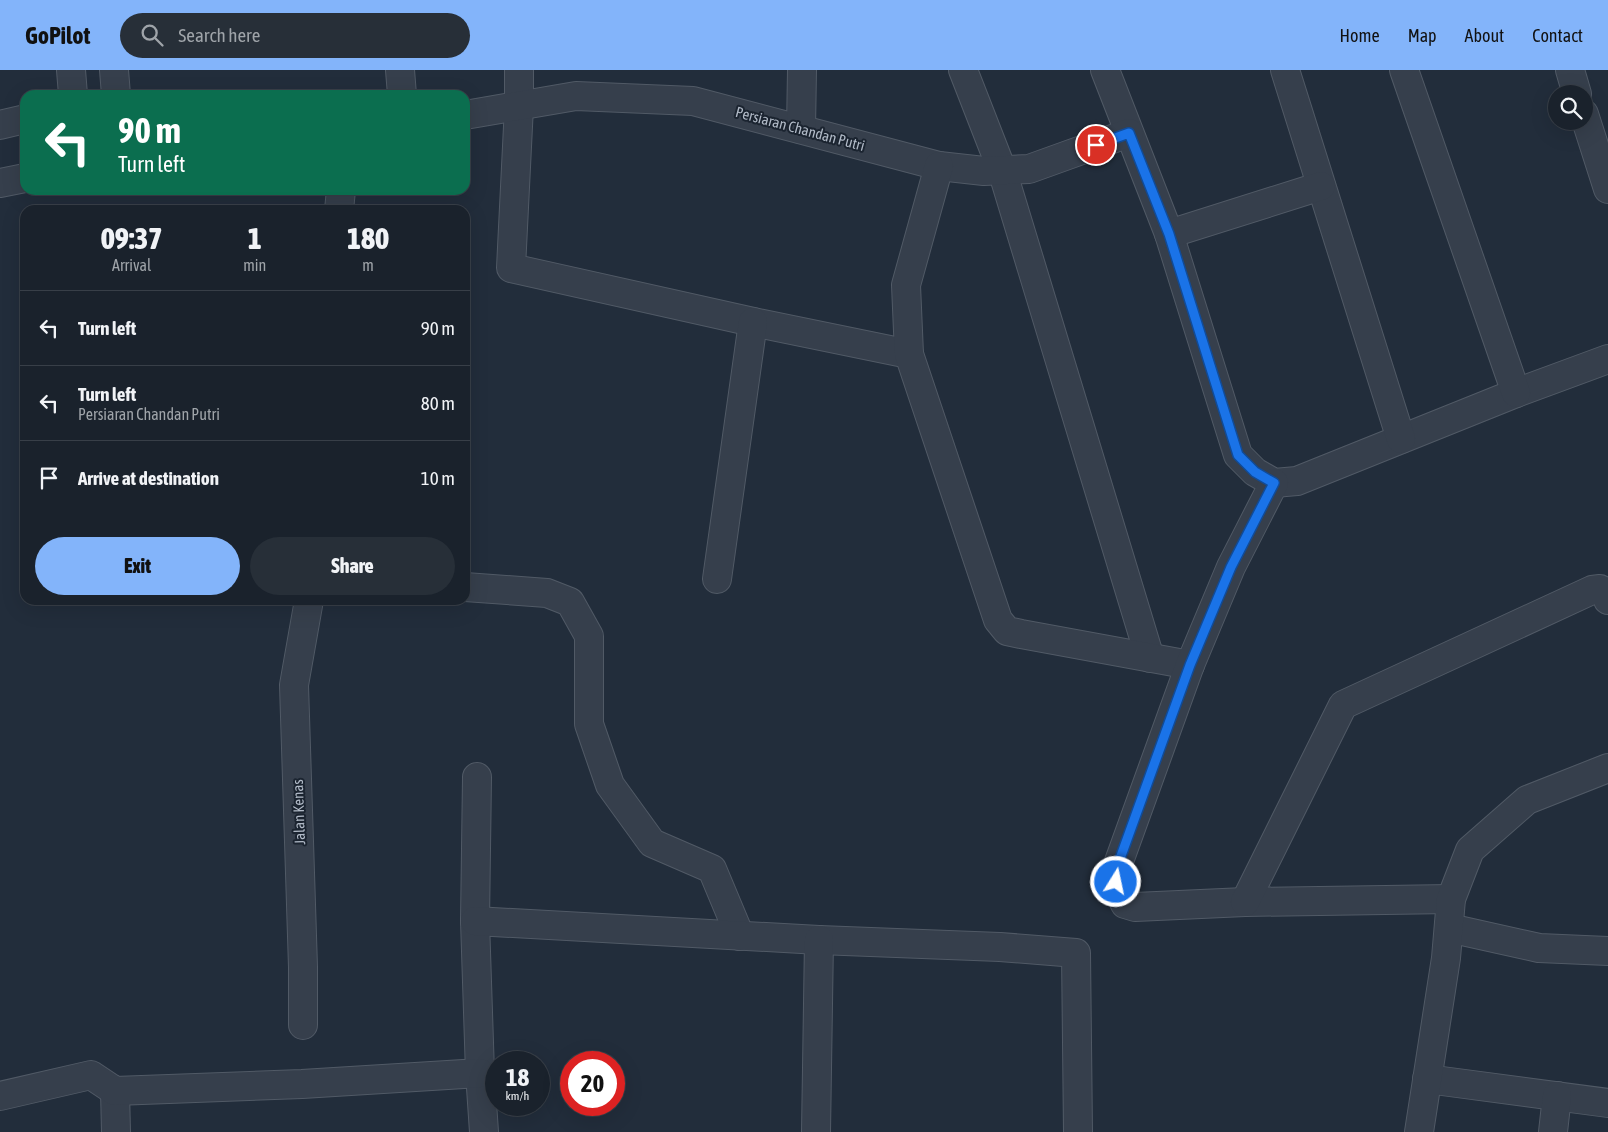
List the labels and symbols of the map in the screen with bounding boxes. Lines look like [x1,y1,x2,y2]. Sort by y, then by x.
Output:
street label: Persiaran Chandan Putri [734,103,867,154]
pin [1075,124,1117,166]
street label: Jalan Kenas [289,779,308,845]
position arrow [1089,855,1141,907]
speed limit sign: 20 [560,1051,625,1116]

